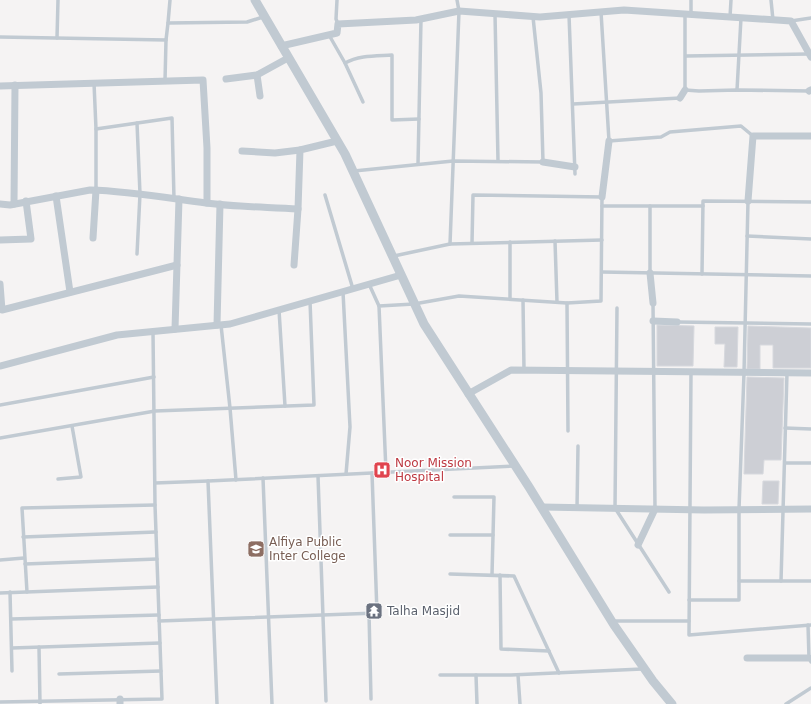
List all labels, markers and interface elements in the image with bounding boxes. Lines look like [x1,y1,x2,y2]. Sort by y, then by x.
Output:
place label: Noor Mission Hospital [395,456,472,484]
hospital icon: Noor Mission Hospital [372,460,392,480]
place label: Alfiya Public Inter College [269,535,346,563]
school or university icon: Alfiya Public Inter College [246,539,266,559]
temple icon: Talha Masjid [364,601,384,621]
place label: Talha Masjid [386,604,460,618]

